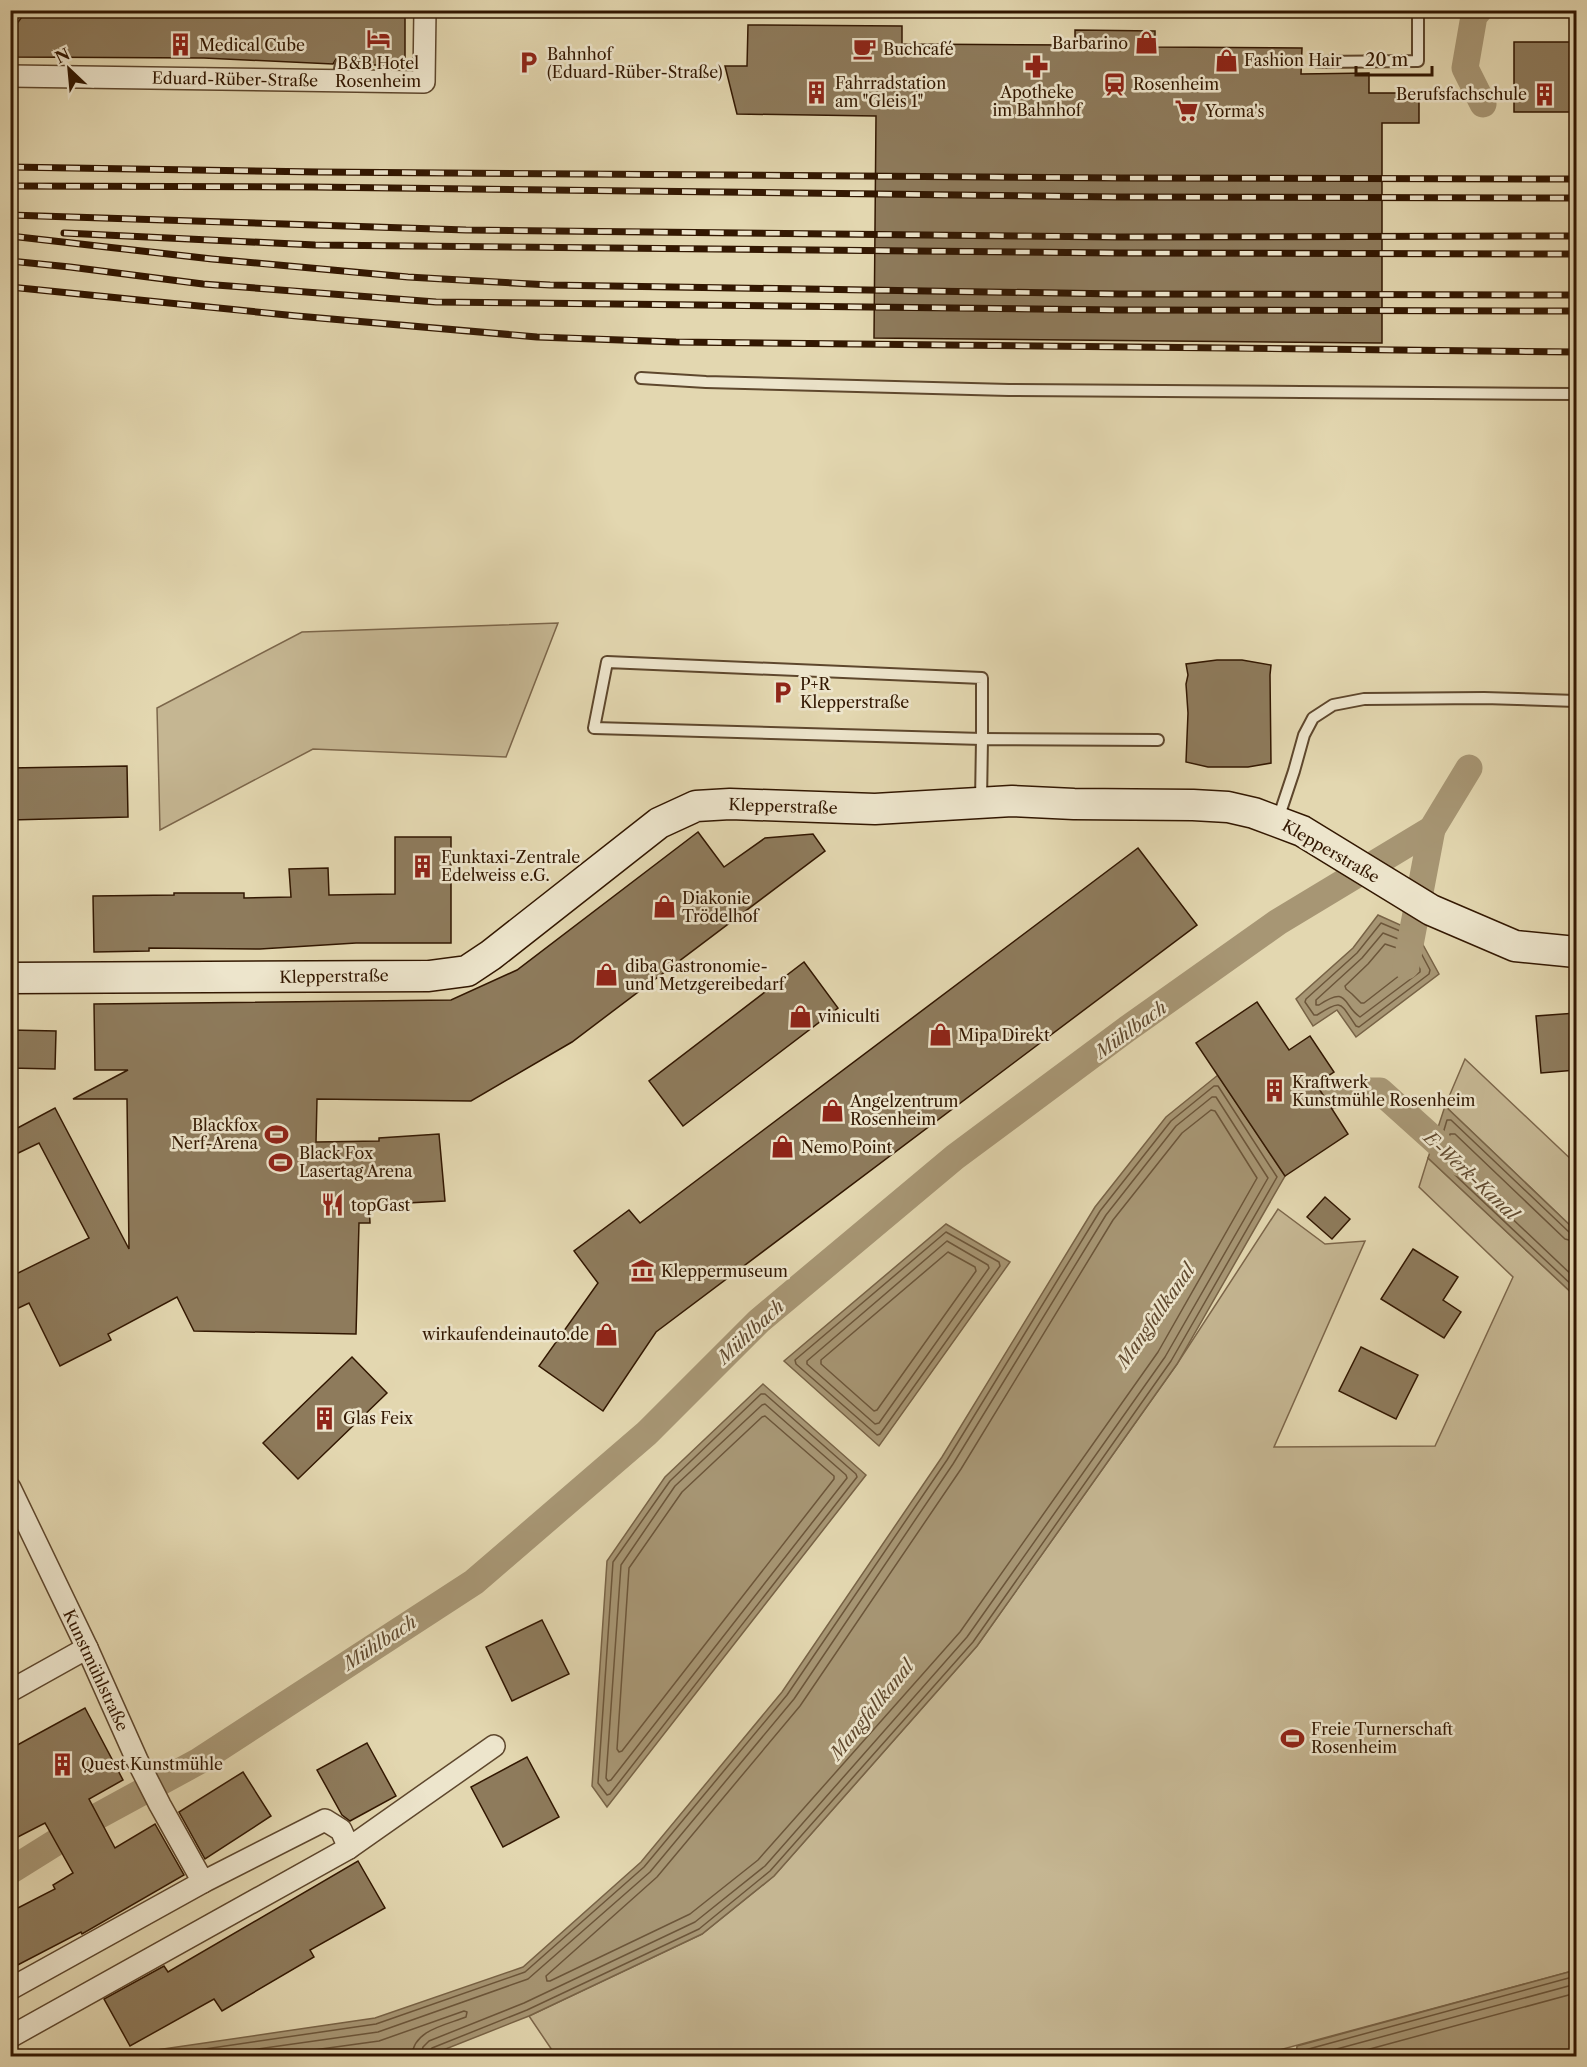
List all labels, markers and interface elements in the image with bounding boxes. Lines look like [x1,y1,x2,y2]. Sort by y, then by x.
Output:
hotel icon: B&B Hotel Rosenheim [365,25,391,51]
shop icon: Barbarino [1133,30,1159,56]
building icon: Medical Cube [168,32,194,58]
place label: Barbarino [1052,33,1128,53]
place label: Medical Cube [199,35,305,55]
cafe icon: Buchcafé [852,36,878,62]
north arrow [39,39,99,99]
place label: Buchcafé [883,39,954,59]
scale bar [1356,39,1432,77]
text: N [52,43,73,68]
place label: Bahnhof (Eduard-Rüber-Straße) [547,44,723,82]
shop icon: Fashion Hair [1213,47,1239,73]
text: 20 m [1365,49,1409,71]
parking icon: Bahnhof (Eduard-Rüber-Straße) [516,50,542,76]
place label: Fashion Hair [1244,50,1342,70]
place label: B&B Hotel Rosenheim [335,53,421,91]
pharmacy icon: Apotheke im Bahnhof [1024,54,1050,80]
street label: Eduard-Rüber-Straße [152,68,318,90]
station icon: Rosenheim [1102,71,1128,97]
place label: Fahrradstation am "Gleis 1" [835,73,946,111]
place label: Rosenheim [1133,74,1219,94]
building icon: Fahrradstation am "Gleis 1" [804,79,830,105]
building icon: Berufsfachschule [1532,81,1558,107]
place label: Apotheke im Bahnhof [992,82,1084,120]
place label: Berufsfachschule [1396,84,1527,104]
supermarket icon: Yorma's [1174,98,1200,124]
place label: Yorma's [1204,101,1264,121]
place label: P+R Klepperstraße [800,674,909,712]
parking icon: P+R Klepperstraße [769,680,795,706]
street label: Klepperstraße [728,794,838,818]
street label: Klepperstraße [1279,815,1383,887]
place label: Funktaxi-Zentrale Edelweiss e.G. [441,847,580,885]
building icon: Funktaxi-Zentrale Edelweiss e.G. [410,853,436,879]
place label: Diakonie Trödelhof [682,888,761,926]
shop icon: Diakonie Trödelhof [651,894,677,920]
place label: diba Gastronomie- und Metzgereibedarf [625,956,787,994]
shop icon: diba Gastronomie- und Metzgereibedarf [594,962,620,988]
street label: Klepperstraße [279,965,389,987]
water label: Mühlbach [1089,997,1171,1065]
shop icon: viniculti [787,1003,813,1029]
place label: viniculti [817,1006,880,1026]
shop icon: Mipa Direkt [927,1022,953,1048]
place label: Mipa Direkt [958,1025,1050,1045]
place label: Kraftwerk Kunstmühle Rosenheim [1292,1072,1476,1110]
building icon: Kraftwerk Kunstmühle Rosenheim [1261,1078,1287,1104]
place label: Angelzentrum Rosenheim [849,1091,958,1129]
shop icon: Angelzentrum Rosenheim [819,1097,845,1123]
place label: Blackfox Nerf-Arena [171,1115,259,1153]
sports icon: Blackfox Nerf-Arena [263,1121,289,1147]
water label: E-Werk-Kanal [1418,1126,1524,1227]
shop icon: Nemo Point [770,1134,796,1160]
place label: Nemo Point [801,1137,893,1157]
place label: Black Fox Lasertag Arena [299,1143,413,1181]
sports icon: Black Fox Lasertag Arena [268,1149,294,1175]
restaurant icon: topGast [320,1192,346,1218]
place label: topGast [351,1195,411,1215]
museum icon: Kleppermuseum [630,1258,656,1284]
water label: Mangfallkanal [1111,1258,1201,1374]
place label: Kleppermuseum [661,1261,788,1281]
water label: Mühlbach [712,1296,789,1370]
shop icon: wirkaufendeinauto.de [594,1321,620,1347]
place label: wirkaufendeinauto.de [421,1324,589,1344]
building icon: Glas Feix [312,1405,338,1431]
place label: Glas Feix [343,1408,414,1428]
street label: Kunstmühlstraße [59,1606,133,1734]
water label: Mühlbach [337,1611,421,1676]
water label: Mangfallkanal [824,1654,920,1766]
place label: Freie Turnerschaft Rosenheim [1311,1719,1453,1757]
sports icon: Freie Turnerschaft Rosenheim [1280,1725,1306,1751]
building icon: Quest Kunstmühle [50,1751,76,1777]
place label: Quest Kunstmühle [81,1754,223,1774]

